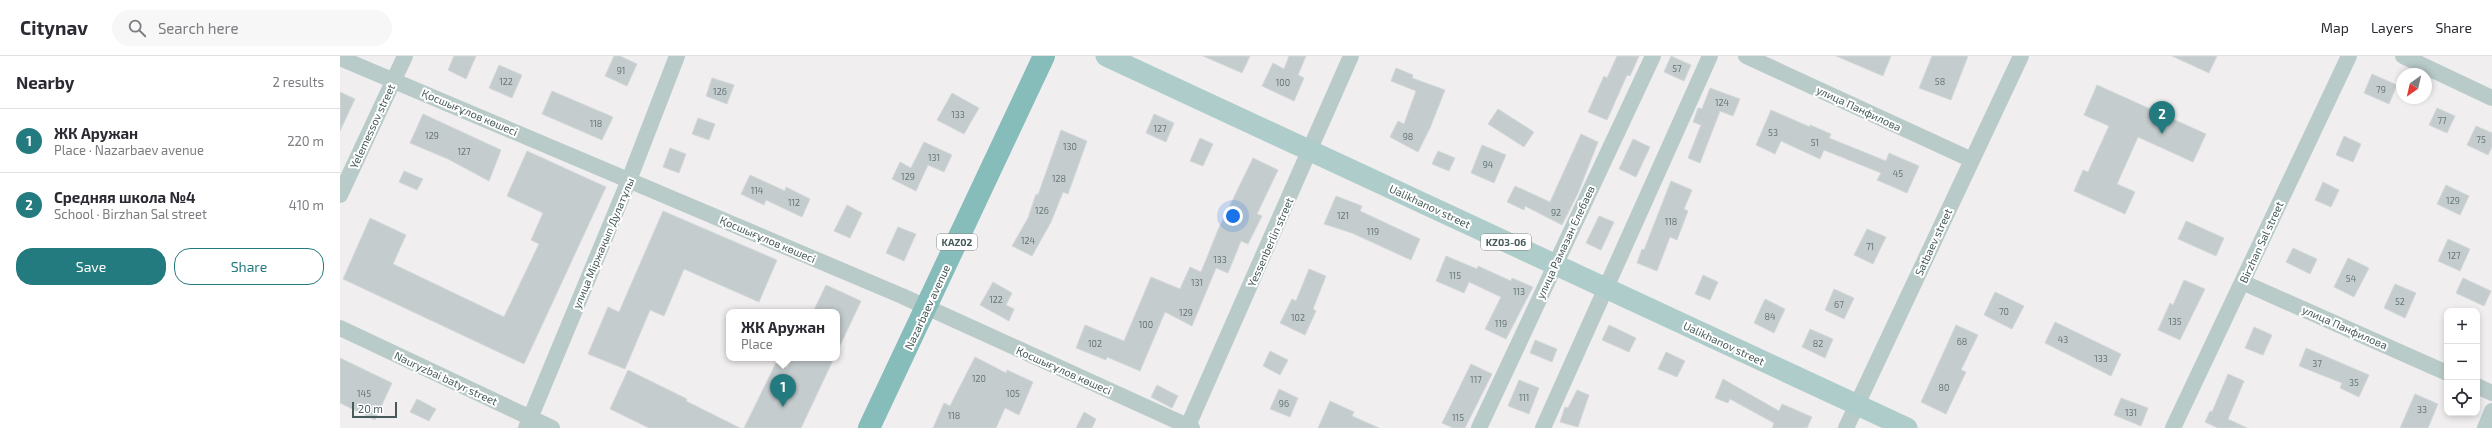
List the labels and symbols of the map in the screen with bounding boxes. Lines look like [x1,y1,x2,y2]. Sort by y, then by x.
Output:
house number: 57 [1672,63,1682,74]
house number: 91 [617,65,625,76]
north arrow [2396,68,2432,104]
house number: 122 [499,76,513,87]
house number: 58 [1935,76,1945,87]
house number: 100 [1276,77,1290,88]
street label: Yelemessov street [347,82,397,170]
street label: улица Панфилова [1814,83,1903,134]
house number: 79 [2376,84,2386,95]
street label: Қосшығұлов көшесі [420,86,520,138]
house number: 126 [713,86,727,97]
house number: 124 [1715,97,1730,108]
pin: 2 [2149,101,2175,134]
house number: 133 [951,109,965,120]
house number: 77 [2437,115,2447,126]
house number: 118 [590,118,602,129]
house number: 127 [1153,123,1167,134]
house number: 53 [1768,127,1778,138]
house number: 129 [425,130,439,141]
house number: 98 [1403,131,1413,142]
house number: 75 [2476,134,2486,145]
house number: 51 [1811,137,1819,148]
house number: 130 [1063,141,1077,152]
house number: 127 [457,146,471,157]
house number: 131 [928,152,940,163]
house number: 94 [1483,159,1494,170]
house number: 45 [1893,168,1903,179]
house number: 129 [901,171,915,182]
house number: 128 [1052,173,1066,184]
street label: улица Міржақып Дулатұлы [570,176,637,311]
street label: Ualikhanov street [1387,182,1473,230]
street label: улица Рамазан Елебаев [1533,183,1598,301]
house number: 114 [751,185,764,196]
street label: Yessenberlin street [1244,195,1296,289]
house number: 129 [2446,195,2460,206]
house number: 112 [788,197,800,208]
street label: Birzhan Sal street [2236,199,2286,285]
house number: 126 [1035,205,1049,216]
your location [1223,206,1243,226]
street label: Satbaev street [1912,206,1954,278]
house number: 92 [1551,207,1561,218]
house number: 121 [1337,210,1349,221]
street label: Қосшығұлов көшесі [718,213,818,265]
house number: 118 [1665,216,1677,227]
house number: 119 [1367,226,1379,237]
road number: KАZ02 [937,234,977,250]
road number: KZ03-06 [1481,234,1531,250]
house number: 124 [1021,235,1036,246]
house number: 71 [1866,241,1874,252]
house number: 127 [2447,250,2461,261]
house number: 133 [1213,254,1227,265]
street label: Nazarbaev avenue [902,262,952,352]
house number: 115 [1449,270,1461,281]
house number: 54 [2346,273,2357,284]
house number: 131 [1191,277,1203,288]
house number: 113 [1513,286,1525,297]
house number: 122 [989,294,1003,305]
house number: 52 [2395,296,2405,307]
house number: 67 [1834,299,1844,310]
street label: улица Панфилова [2300,302,2390,353]
house number: 70 [1999,306,2009,317]
house number: 129 [1179,307,1193,318]
house number: 84 [1765,311,1776,322]
house number: 102 [1291,312,1305,323]
house number: 135 [2168,316,2182,327]
house number: 119 [1495,318,1507,329]
house number: 100 [1139,319,1153,330]
street label: Ualikhanov street [1681,319,1767,367]
house number: 43 [2058,334,2068,345]
house number: 68 [1957,336,1967,347]
house number: 102 [1088,338,1102,349]
house number: 82 [1813,338,1823,349]
street label: Қосшығұлов көшесі [1014,343,1114,397]
street label: Nauryzbai batyr street [392,348,500,408]
house number: 133 [2094,353,2108,364]
house number: 37 [2312,358,2322,369]
house number: 120 [972,373,986,384]
pin: 1 [770,374,796,407]
house number: 117 [1470,374,1482,385]
house number: 35 [2349,377,2359,388]
house number: 80 [1939,382,1949,393]
house number: 145 [357,388,371,399]
house number: 105 [1006,388,1020,399]
house number: 111 [1519,392,1529,403]
house number: 96 [1279,398,1289,409]
scale bar [352,400,397,419]
house number: 33 [2417,404,2427,415]
house number: 131 [2125,407,2137,418]
house number: 118 [948,410,960,421]
house number: 115 [1452,412,1464,423]

